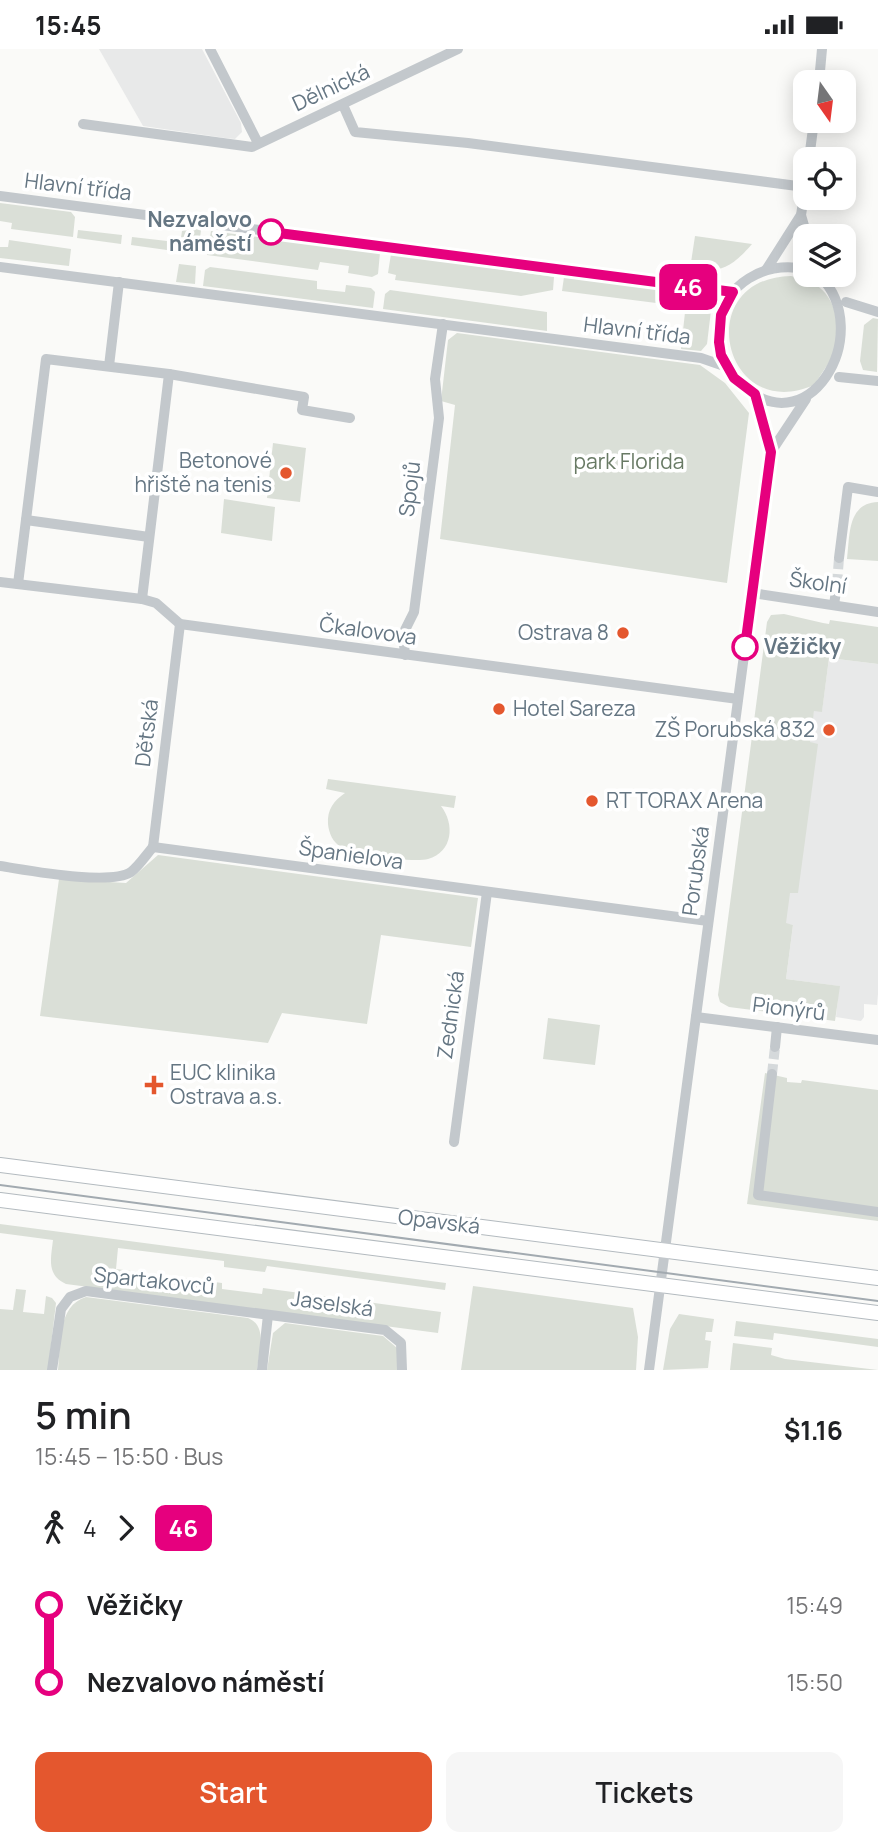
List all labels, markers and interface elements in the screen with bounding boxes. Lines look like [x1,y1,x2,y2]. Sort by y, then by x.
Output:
text: 15:45 [35,7,102,43]
street label: Dělnická [287,57,374,117]
north arrow [793,70,856,133]
map controls [793,70,856,287]
button: locate [793,147,856,210]
street label: Hlavní třída [23,166,133,206]
place label: Nezvalovo náměstí [147,205,252,257]
marker: Nezvalovo náměstí [258,219,284,245]
button: layers [793,224,856,287]
line badge: 46 [656,264,720,310]
text: 46 [673,270,703,303]
street label: Hlavní třída [582,310,692,350]
place label: Betonové hřiště na tenis [134,446,272,498]
park label: park Florida [574,447,684,475]
street label: Spojů [392,460,426,518]
marker: Betonové hřiště na tenis [278,465,294,481]
street label: Školní [788,564,849,600]
street label: Čkalovova [318,609,419,651]
place label: Ostrava 8 [518,618,609,646]
marker: Ostrava 8 [615,625,631,641]
place label: Věžičky [764,632,842,660]
marker: Věžičky [732,634,758,660]
place label: Hotel Sareza [513,694,636,722]
street label: Dětská [128,697,164,768]
marker: Hotel Sareza [491,701,507,717]
place label: ZŠ Porubská 832 [654,715,815,743]
marker: ZŠ Porubská 832 [821,722,837,738]
place label: RT TORAX Arena [606,786,763,814]
marker: RT TORAX Arena [584,793,600,809]
street label: Porubská [675,824,715,918]
street label: Španielova [297,833,405,875]
street label: Zednická [430,969,470,1061]
street label: Pionýrů [751,990,827,1026]
place label: EUC klinika Ostrava a.s. [170,1058,282,1110]
marker: EUC klinika Ostrava a.s. [144,1075,164,1095]
street label: Opavská [397,1202,482,1240]
street label: Spartakovců [92,1260,216,1300]
street label: Jaselská [289,1283,375,1323]
text: 5 min [35,1388,132,1440]
text: $1.16 [784,1412,843,1448]
text: 15:45 – 15:50 · Bus [35,1440,223,1472]
icon: walk [35,1509,73,1547]
icon: forward [107,1509,145,1547]
text: 46 [169,1511,198,1544]
text: 4 [83,1512,97,1544]
text: Věžičky [87,1587,183,1623]
text: 15:49 [786,1589,843,1621]
text: Nezvalovo náměstí [87,1664,325,1700]
text: 15:50 [787,1666,843,1698]
button: Start [35,1752,432,1832]
button: Tickets [446,1752,843,1832]

